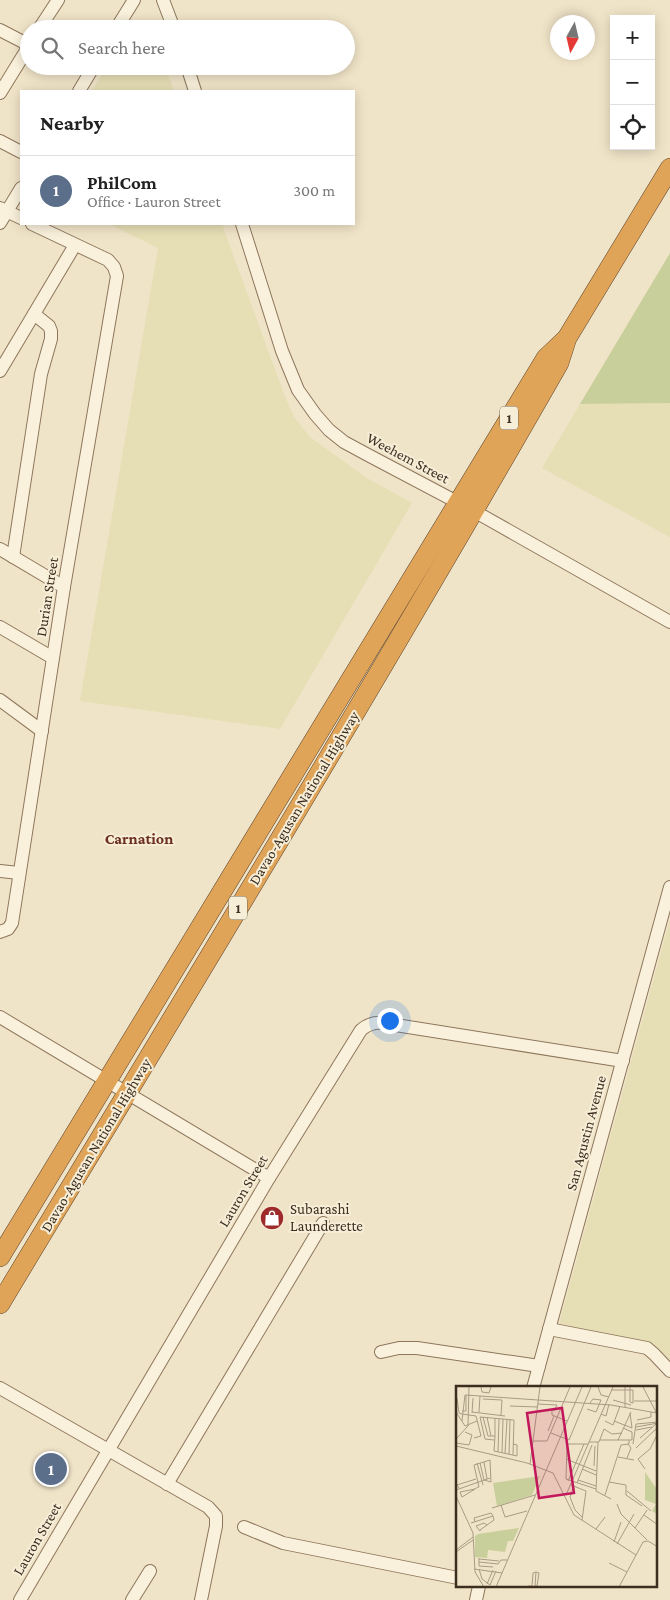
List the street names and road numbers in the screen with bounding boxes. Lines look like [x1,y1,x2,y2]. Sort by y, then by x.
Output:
road number: 1 [500,406,518,429]
street label: Weehem Street [364,430,453,487]
street label: Durian Street [33,555,61,638]
street label: Davao-Agusan National Highway [246,708,363,888]
road number: 1 [229,896,247,920]
street label: Davao-Agusan National Highway [38,1055,155,1235]
street label: San Agustin Avenue [563,1073,610,1192]
street label: Lauron Street [215,1151,271,1230]
street label: Lauron Street [10,1499,65,1578]

